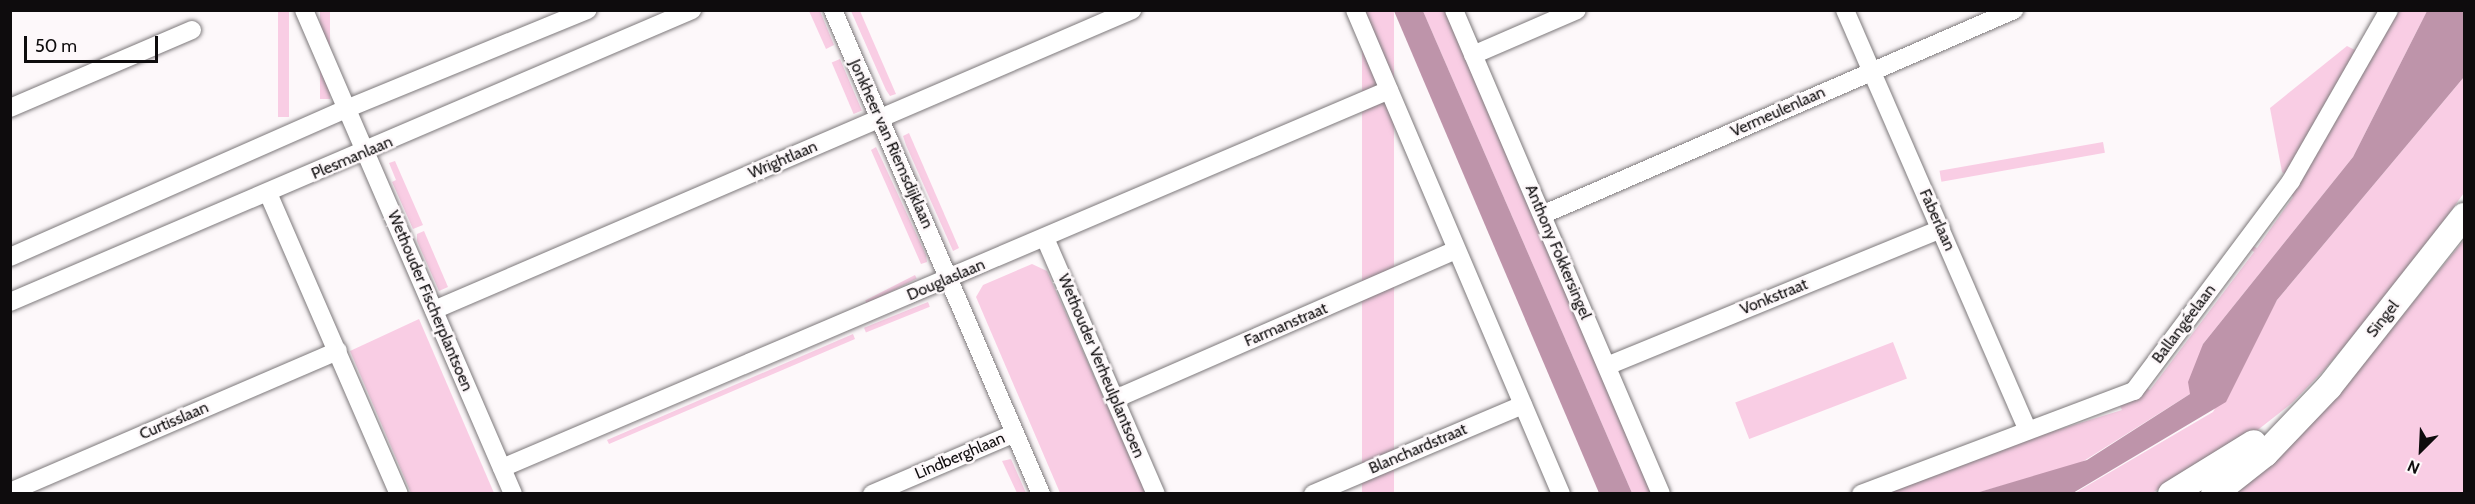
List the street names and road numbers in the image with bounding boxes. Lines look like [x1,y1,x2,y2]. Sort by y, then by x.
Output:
street label: Jonkheer van Riemsdijklaan [845,56,937,232]
street label: Vermeulenlaan [1728,83,1828,141]
street label: Plesmanlaan [309,132,395,184]
street label: Wrightlaan [746,137,820,183]
street label: Anthony Fokkersingel [1521,182,1595,322]
street label: Faberlaan [1915,186,1959,254]
street label: Wethouder Fischerplantsoen [383,208,477,394]
street label: Douglaslaan [904,255,988,305]
street label: Wethouder Verheulplantsoen [1054,271,1148,461]
street label: Vonkstraat [1737,275,1811,319]
street label: Ballangéelaan [2148,281,2220,367]
street label: Singel [2363,297,2403,341]
street label: Farmanstraat [1242,299,1330,351]
street label: Curtisslaan [137,398,211,444]
street label: Blanchardstraat [1366,420,1470,478]
street label: Lindberghlaan [912,428,1008,484]

